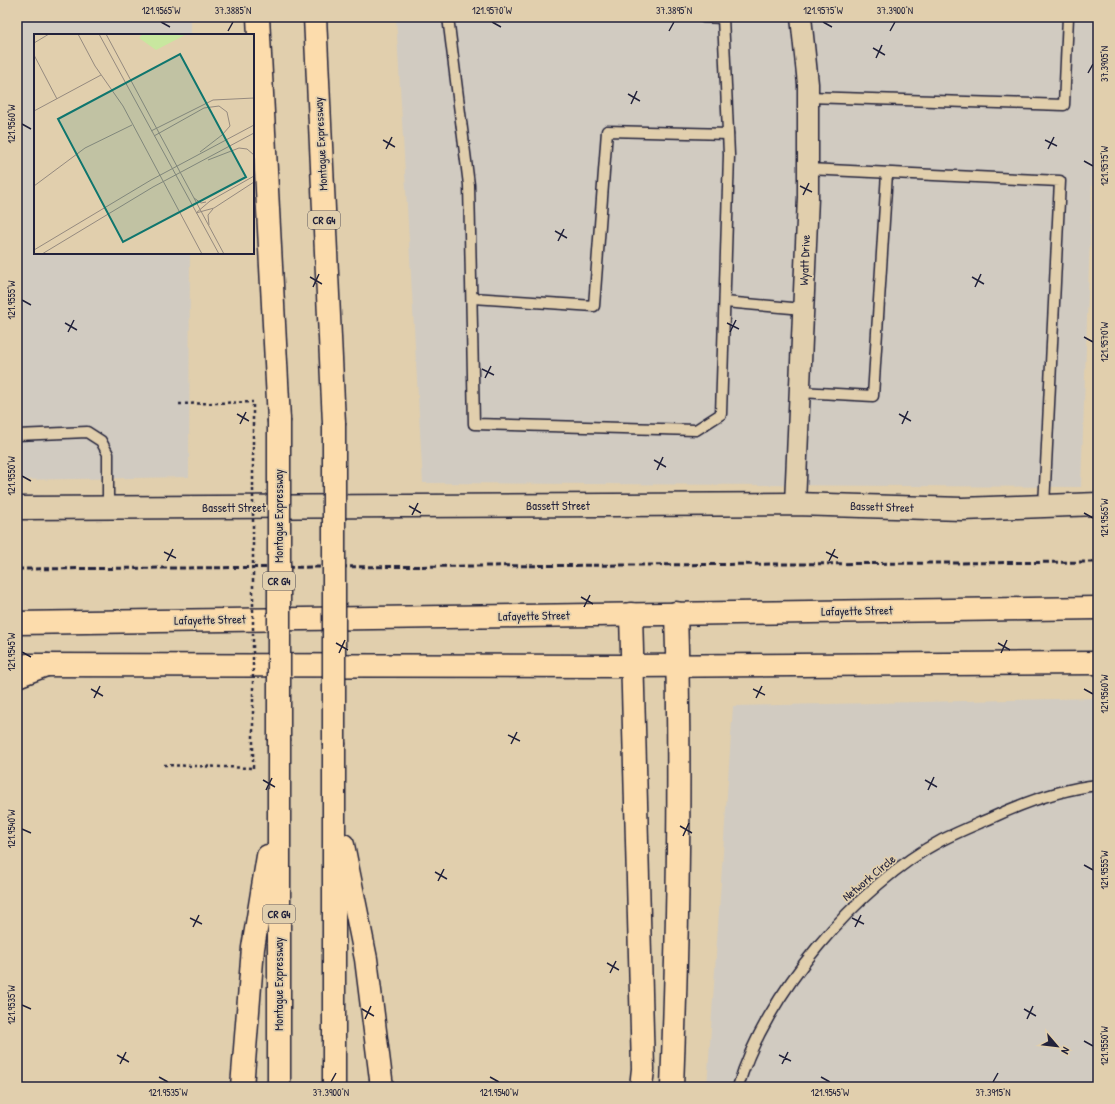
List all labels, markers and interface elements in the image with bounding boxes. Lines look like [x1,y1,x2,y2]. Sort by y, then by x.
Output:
text: 121.9565°W [142,4,181,17]
text: 37.3885°N [215,4,251,17]
text: 121.9570°W [472,4,513,17]
text: 37.3895°N [656,4,692,17]
text: 121.9575°W [803,4,844,17]
text: 37.3900°N [877,4,913,17]
inset map [34,34,254,254]
text: 37.3905°N [1098,46,1111,82]
street label: Montague Expressway [310,97,331,191]
text: 121.9560°W [5,104,18,143]
text: 121.9575°W [1098,145,1111,186]
road number: CR G4 [308,211,340,229]
street label: Wyatt Drive [795,234,814,286]
text: 121.9555°W [5,280,18,319]
text: 121.9570°W [1098,321,1111,362]
text: 121.9550°W [5,456,18,496]
street label: Montague Expressway [270,469,287,563]
street label: Bassett Street [526,497,591,514]
street label: Bassett Street [850,497,915,516]
text: 121.9565°W [1098,498,1111,537]
street label: Bassett Street [202,499,267,516]
road number: CR G4 [263,572,295,590]
street label: Lafayette Street [821,601,894,620]
street label: Lafayette Street [498,606,571,625]
street label: Lafayette Street [174,610,247,629]
text: 121.9545°W [5,632,18,671]
text: 121.9560°W [1098,674,1111,713]
text: 121.9540°W [5,809,18,848]
street label: Network Circle [838,850,899,905]
text: 121.9555°W [1098,850,1111,889]
road number: CR G4 [263,905,295,923]
street label: Montague Expressway [270,937,287,1031]
text: 121.9535°W [5,985,18,1025]
north arrow [1037,1026,1077,1066]
text: 121.9550°W [1098,1026,1111,1066]
text: N [1058,1045,1073,1057]
text: 121.9535°W [148,1086,188,1099]
text: 37.3900°N [313,1086,349,1099]
text: 121.9540°W [480,1086,519,1099]
text: 121.9545°W [811,1086,850,1099]
text: 37.3915°N [975,1086,1011,1099]

